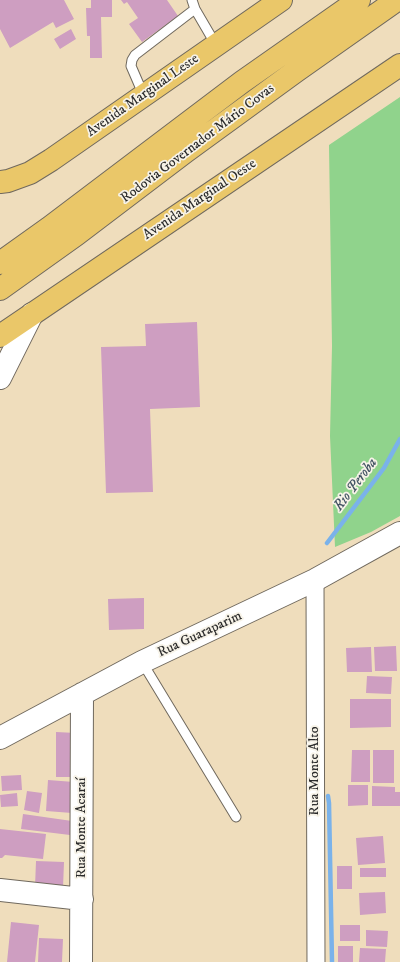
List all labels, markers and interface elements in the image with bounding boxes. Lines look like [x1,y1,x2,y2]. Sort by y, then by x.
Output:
street label: Avenida Marginal Leste [84,51,202,141]
street label: Rodovia Governador Mário Covas [118,81,278,207]
street label: Avenida Marginal Oeste [140,156,260,244]
water label: Rio Peroba [330,455,382,515]
street label: Rua Guaraparim [155,608,245,662]
street label: Rua Monte Alto [307,726,323,816]
street label: Rua Monte Acaraí [74,778,90,878]

